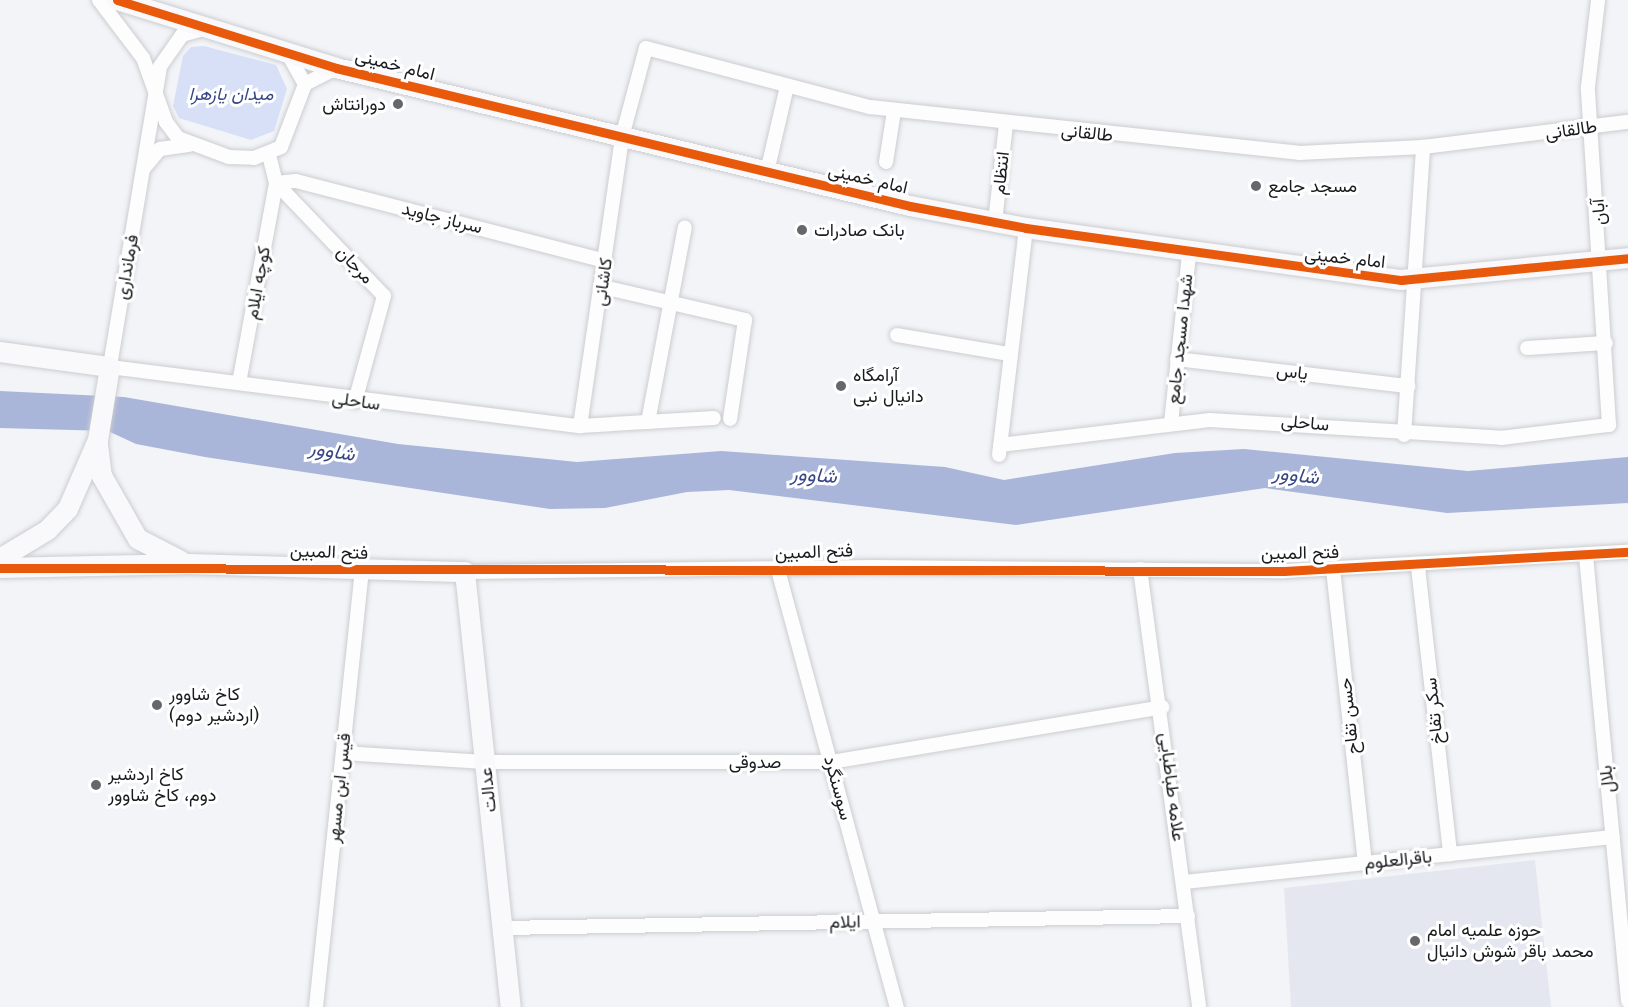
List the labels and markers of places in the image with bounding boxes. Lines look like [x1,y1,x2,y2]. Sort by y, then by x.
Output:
place label: دورانتاش [322,93,386,115]
marker: دورانتاش [391,97,405,111]
place label: مسجد جامع [1268,175,1357,197]
marker: مسجد جامع [1249,179,1263,193]
place label: بانک صادرات [814,219,904,241]
marker: بانک صادرات [795,223,809,237]
place label: آرامگاه دانیال نبی [853,365,924,407]
marker: آرامگاه دانیال نبی [834,379,848,393]
place label: کاخ شاوور (اردشیر دوم) [169,684,259,726]
marker: کاخ شاوور (اردشیر دوم) [150,698,164,712]
place label: کاخ اردشیر دوم، کاخ شاوور [108,764,216,806]
marker: کاخ اردشیر دوم، کاخ شاوور [89,778,103,792]
place label: حوزه علمیه امام محمد باقر شوش دانیال [1427,920,1594,962]
marker: حوزه علمیه امام محمد باقر شوش دانیال [1408,934,1422,948]

